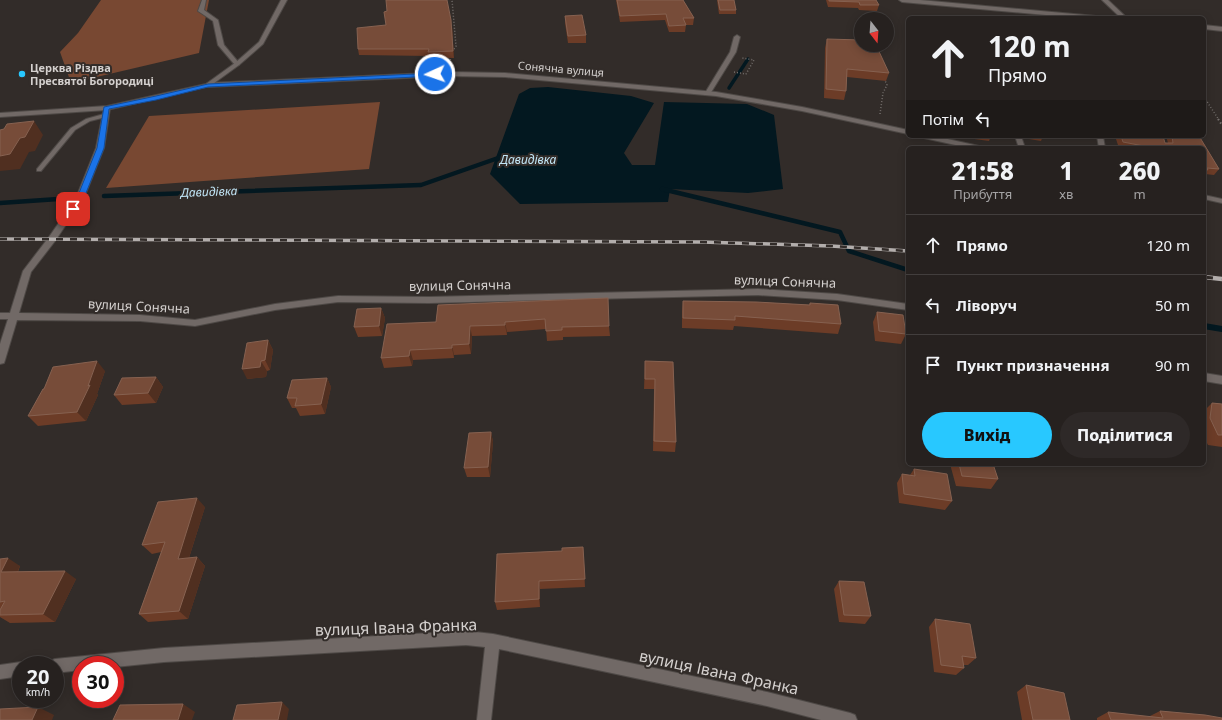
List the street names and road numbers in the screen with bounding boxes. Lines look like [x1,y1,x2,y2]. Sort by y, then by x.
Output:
street label: Сонячна вулиця [517,57,605,80]
street label: вулиця Сонячна [734,270,836,292]
street label: вулиця Сонячна [409,275,511,295]
street label: вулиця Сонячна [88,294,190,318]
street label: вулиця Івана Франка [314,613,478,641]
street label: вулиця Івана Франка [637,644,801,700]

